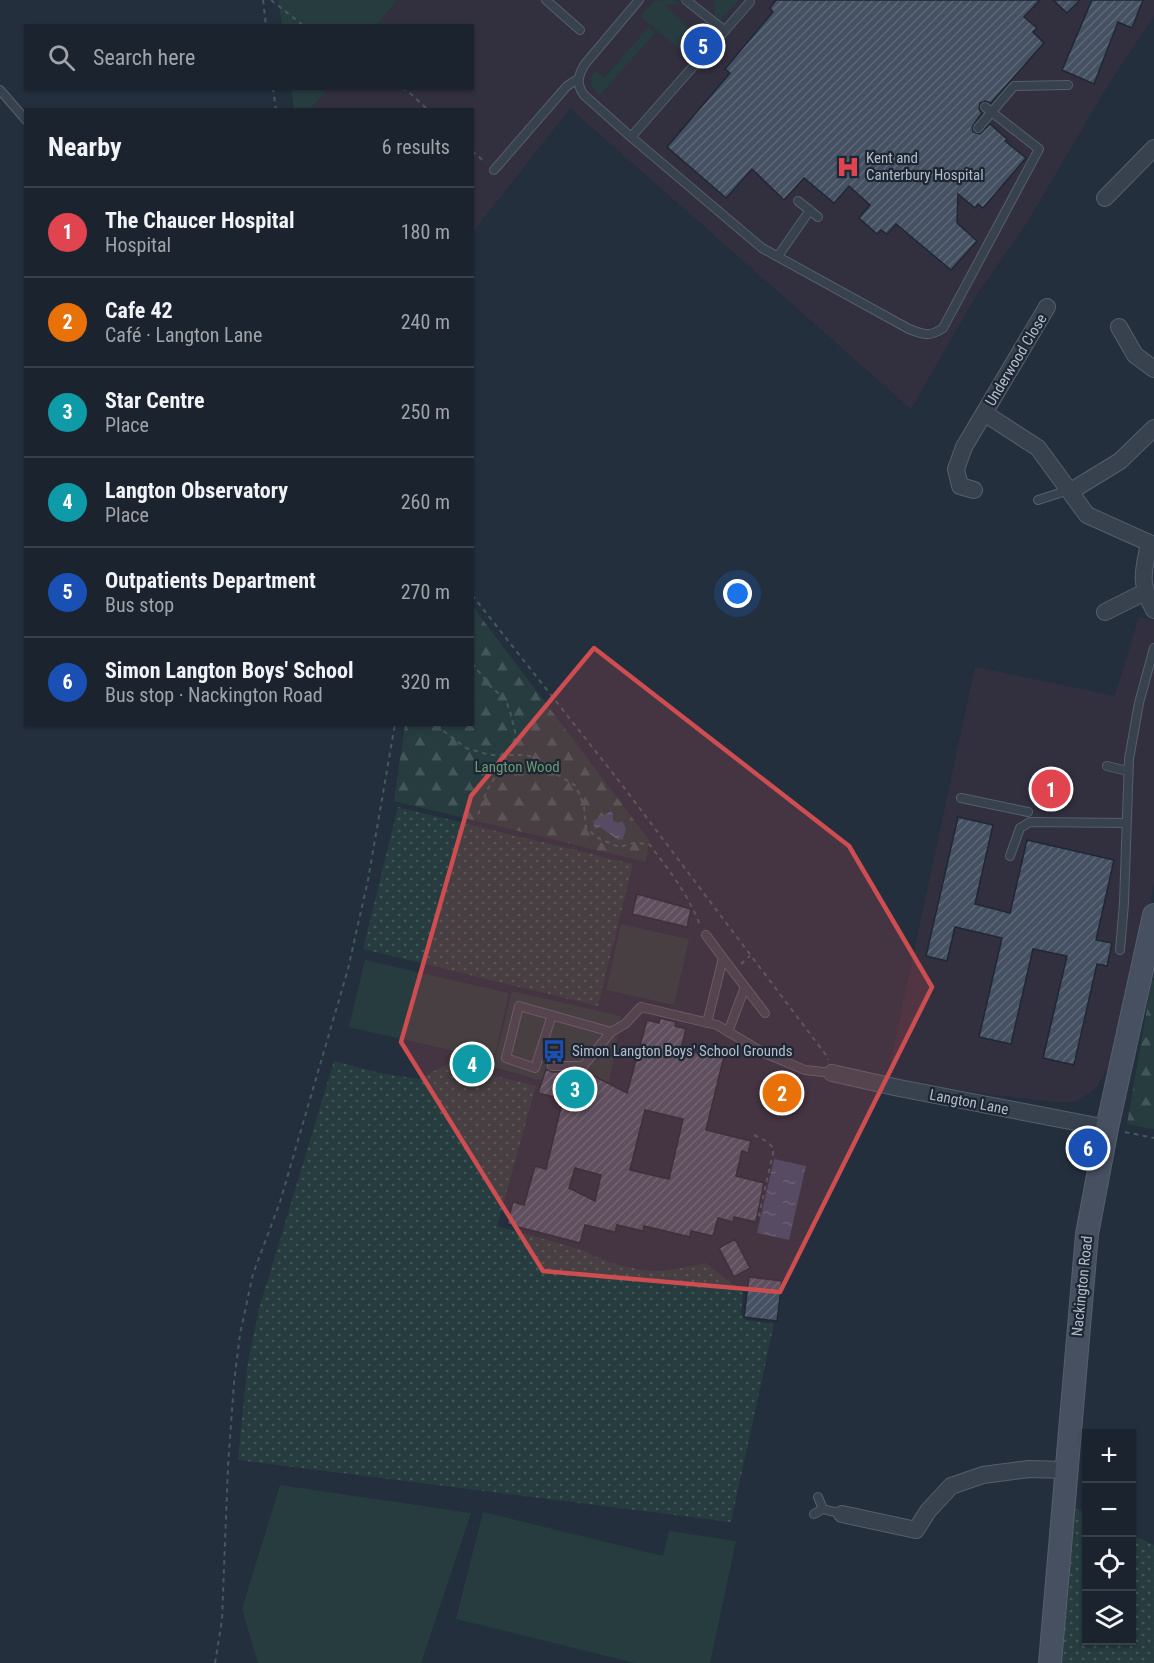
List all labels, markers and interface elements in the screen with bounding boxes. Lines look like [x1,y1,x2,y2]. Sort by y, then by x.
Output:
search box [24,24,474,90]
pin: 5 [684,24,722,68]
icon: search [45,41,78,74]
text: Search here [93,45,195,70]
text: Nearby [48,132,122,162]
text: 6 results [382,135,450,159]
place label: Kent and Canterbury Hospital [866,149,984,184]
hospital icon: Kent and Canterbury Hospital [835,154,861,180]
text: The Chaucer Hospital [105,208,294,233]
text: 1 [62,220,73,244]
text: 180 m [401,220,450,244]
text: Hospital [105,233,171,257]
text: Cafe 42 [105,298,173,323]
text: 2 [62,310,73,334]
text: 240 m [401,310,450,334]
street label: Underwood Close [982,311,1050,409]
text: Café · Langton Lane [105,323,262,347]
text: Star Centre [105,388,205,413]
text: 3 [62,400,73,424]
text: 250 m [401,400,450,424]
text: Place [105,413,149,437]
text: Langton Observatory [105,478,288,503]
text: 4 [62,490,73,514]
text: 260 m [401,490,450,514]
text: Place [105,503,149,527]
text: Outpatients Department [105,568,316,593]
your location [723,579,752,608]
text: 5 [62,580,73,604]
text: 270 m [401,580,450,604]
text: Bus stop [105,593,174,617]
text: Simon Langton Boys' School [105,658,353,683]
text: 6 [62,670,73,694]
text: 320 m [401,670,450,694]
text: Bus stop · Nackington Road [105,683,323,707]
park label: Langton Wood [474,758,560,776]
pin: 1 [1032,766,1070,812]
bus stop icon: Simon Langton Boys' School Grounds [541,1038,567,1064]
pin: 4 [452,1042,492,1086]
place label: Simon Langton Boys' School Grounds [572,1042,793,1060]
pin: 3 [556,1066,594,1112]
pin: 2 [762,1070,802,1116]
street label: Langton Lane [928,1086,1010,1118]
pin: 6 [1068,1126,1108,1170]
street label: Nackington Road [1068,1235,1096,1337]
map controls [1082,1429,1136,1645]
button: + [1082,1429,1136,1483]
button: − [1082,1483,1136,1537]
button: locate [1082,1537,1136,1591]
button: layers [1082,1591,1136,1645]

